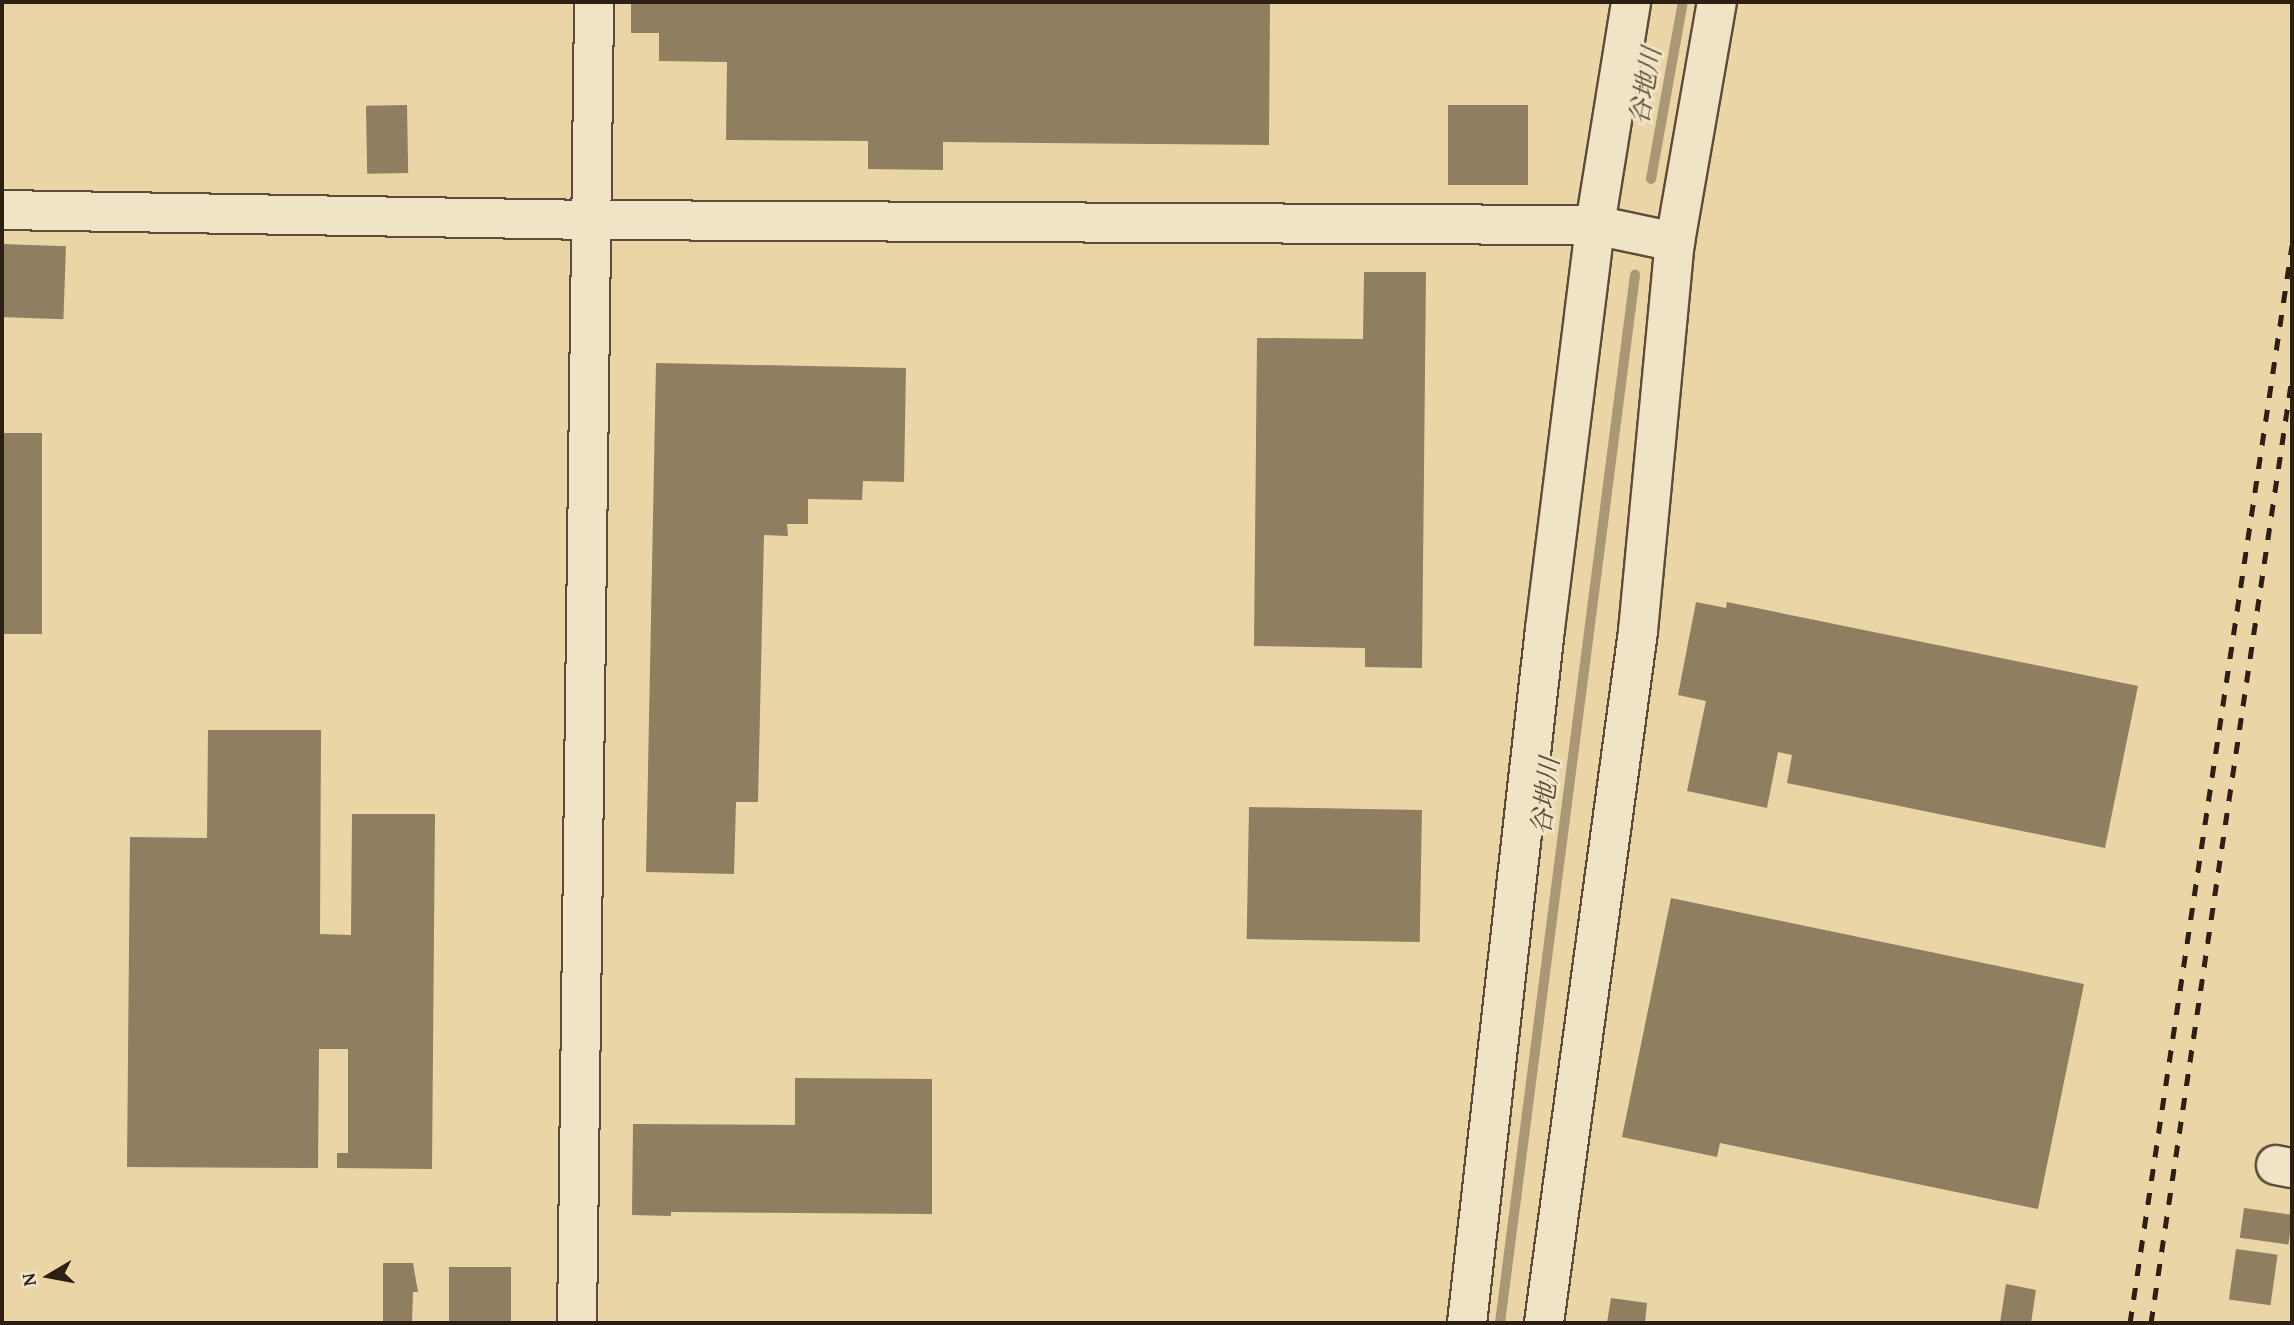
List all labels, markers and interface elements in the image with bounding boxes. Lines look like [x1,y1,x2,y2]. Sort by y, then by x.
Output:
water label: 谷地川 [1623,45,1667,127]
water label: 谷地川 [1525,755,1565,837]
north arrow [14,1241,84,1311]
text: N [13,1271,43,1288]

